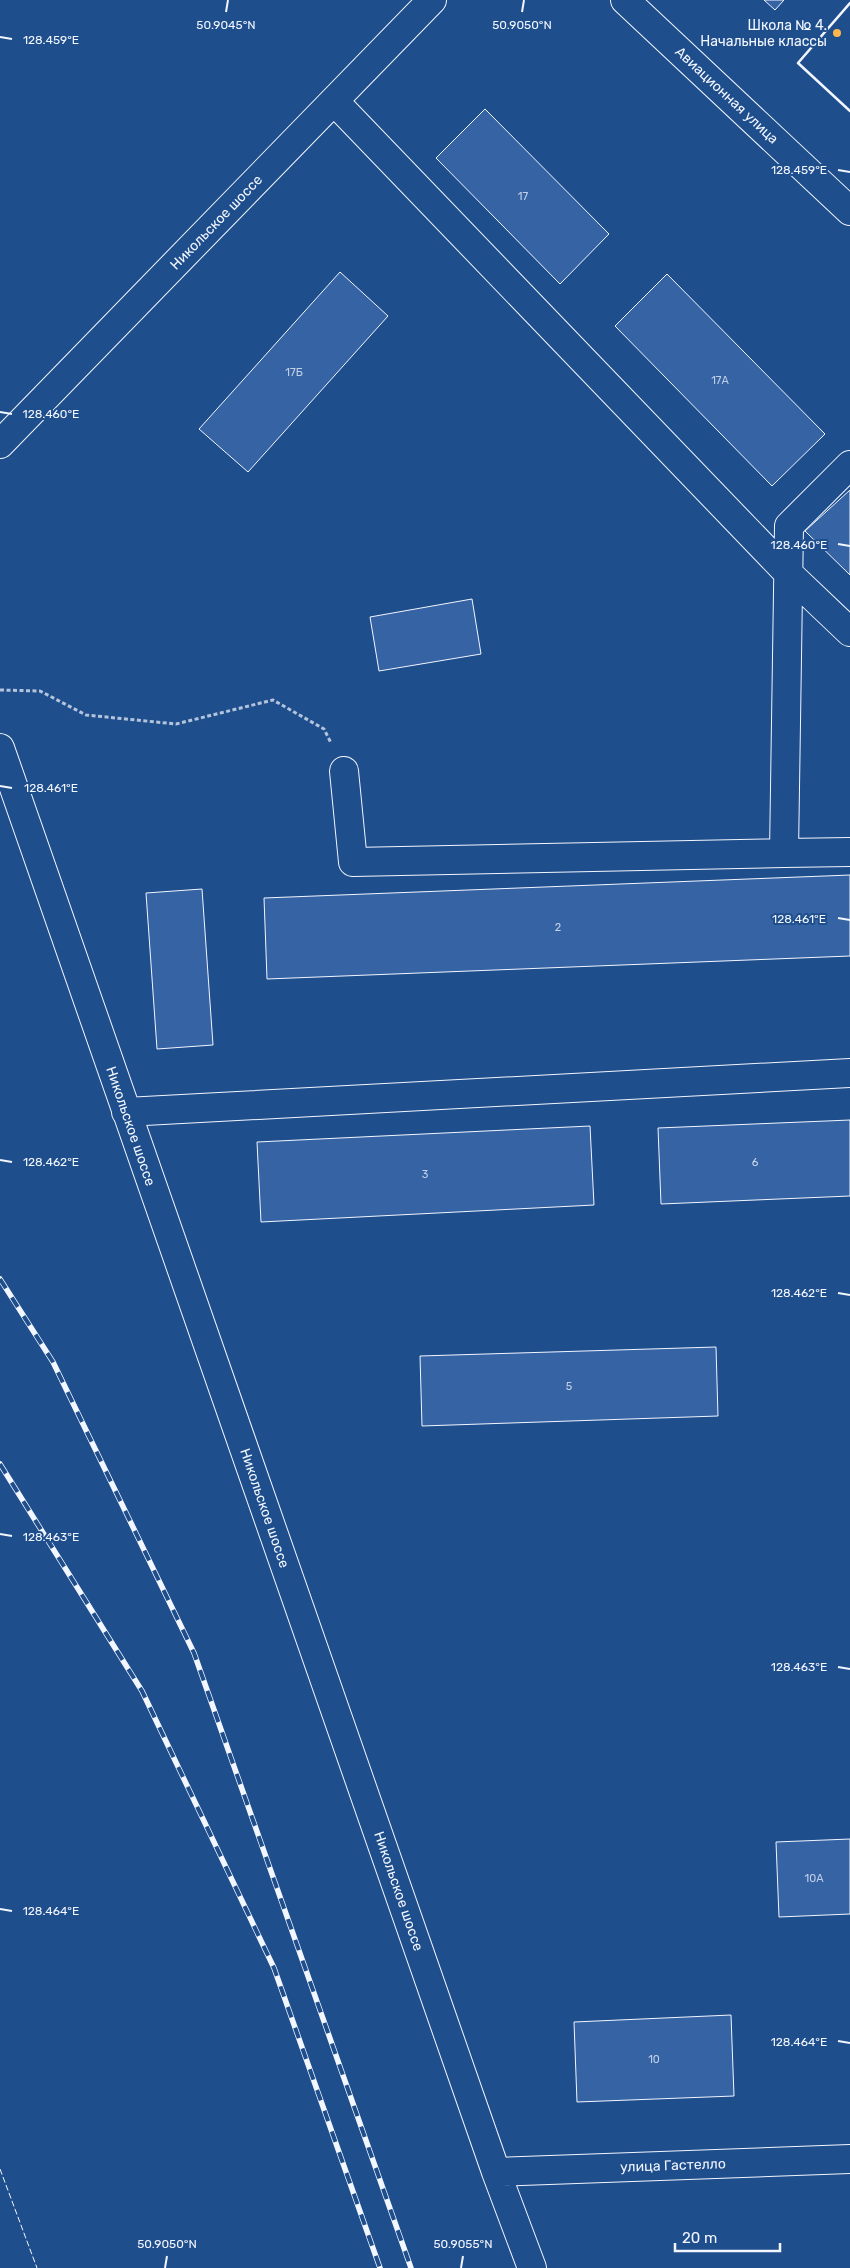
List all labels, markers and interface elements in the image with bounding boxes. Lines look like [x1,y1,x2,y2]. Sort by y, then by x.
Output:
place label: Школа № 4. Начальные классы [700,17,827,50]
text: 50.9045°N [196,18,256,32]
text: 50.9050°N [492,18,552,32]
marker: Школа № 4. Начальные классы [831,27,843,39]
text: 128.459°E [23,33,79,47]
street label: Авиационная улица [672,43,782,148]
text: 128.459°E [771,163,827,177]
street label: Никольское шоссе [167,171,266,273]
house number: 17 [518,190,529,203]
house number: 17Б [285,366,303,379]
house number: 17А [711,374,729,387]
text: 128.460°E [23,407,79,421]
text: 128.460°E [771,538,827,552]
text: 128.461°E [24,781,78,795]
text: 128.461°E [772,912,826,926]
house number: 2 [555,921,561,934]
street label: Никольское шоссе [102,1064,159,1188]
text: 128.462°E [23,1155,79,1169]
house number: 6 [752,1156,759,1169]
house number: 3 [422,1168,429,1181]
text: 128.462°E [771,1286,827,1300]
house number: 5 [566,1380,573,1393]
street label: Никольское шоссе [236,1446,293,1570]
text: 128.463°E [23,1530,79,1544]
text: 128.463°E [771,1660,827,1674]
street label: Никольское шоссе [370,1829,427,1953]
house number: 10А [804,1872,824,1885]
text: 128.464°E [23,1904,79,1918]
text: 128.464°E [771,2035,827,2049]
house number: 10 [648,2053,660,2066]
street label: улица Гастелло [620,2155,726,2176]
scale bar [675,2220,780,2252]
text: 20 m [682,2229,717,2247]
text: 50.9050°N [137,2237,197,2251]
text: 50.9055°N [433,2237,493,2251]

